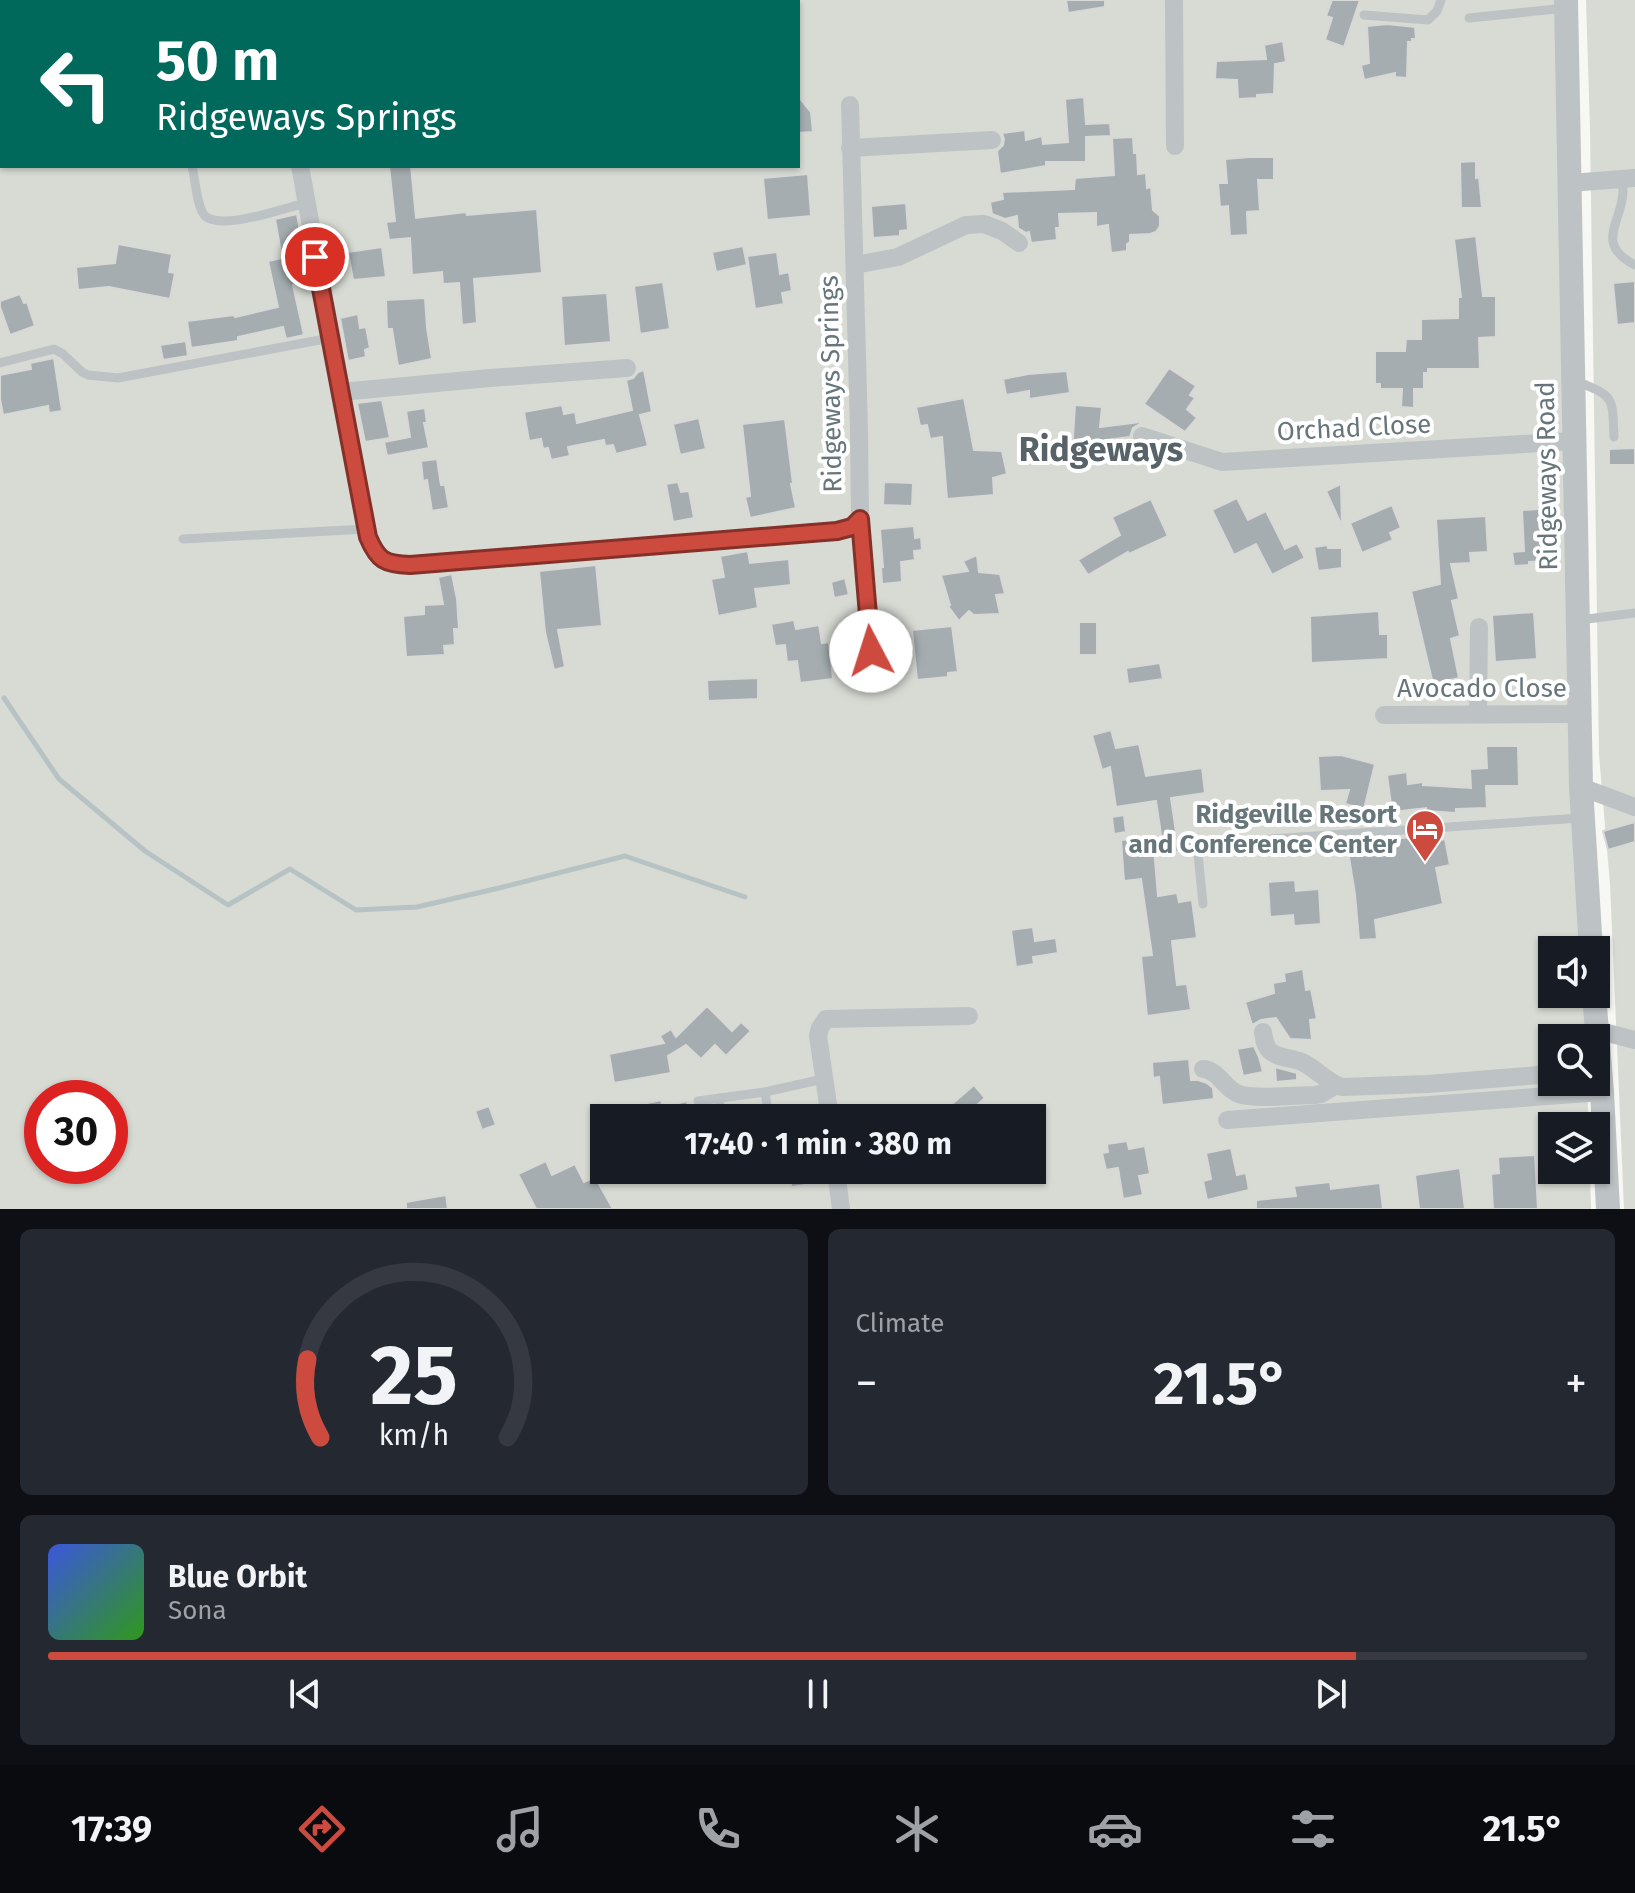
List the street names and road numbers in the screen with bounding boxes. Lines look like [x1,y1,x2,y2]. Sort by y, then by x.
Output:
street label: Ridgeways Springs [814,275,848,493]
street label: Ridgeways Road [1530,381,1564,571]
street label: Orchad Close [1276,408,1432,448]
street label: Avocado Close [1397,673,1567,704]

